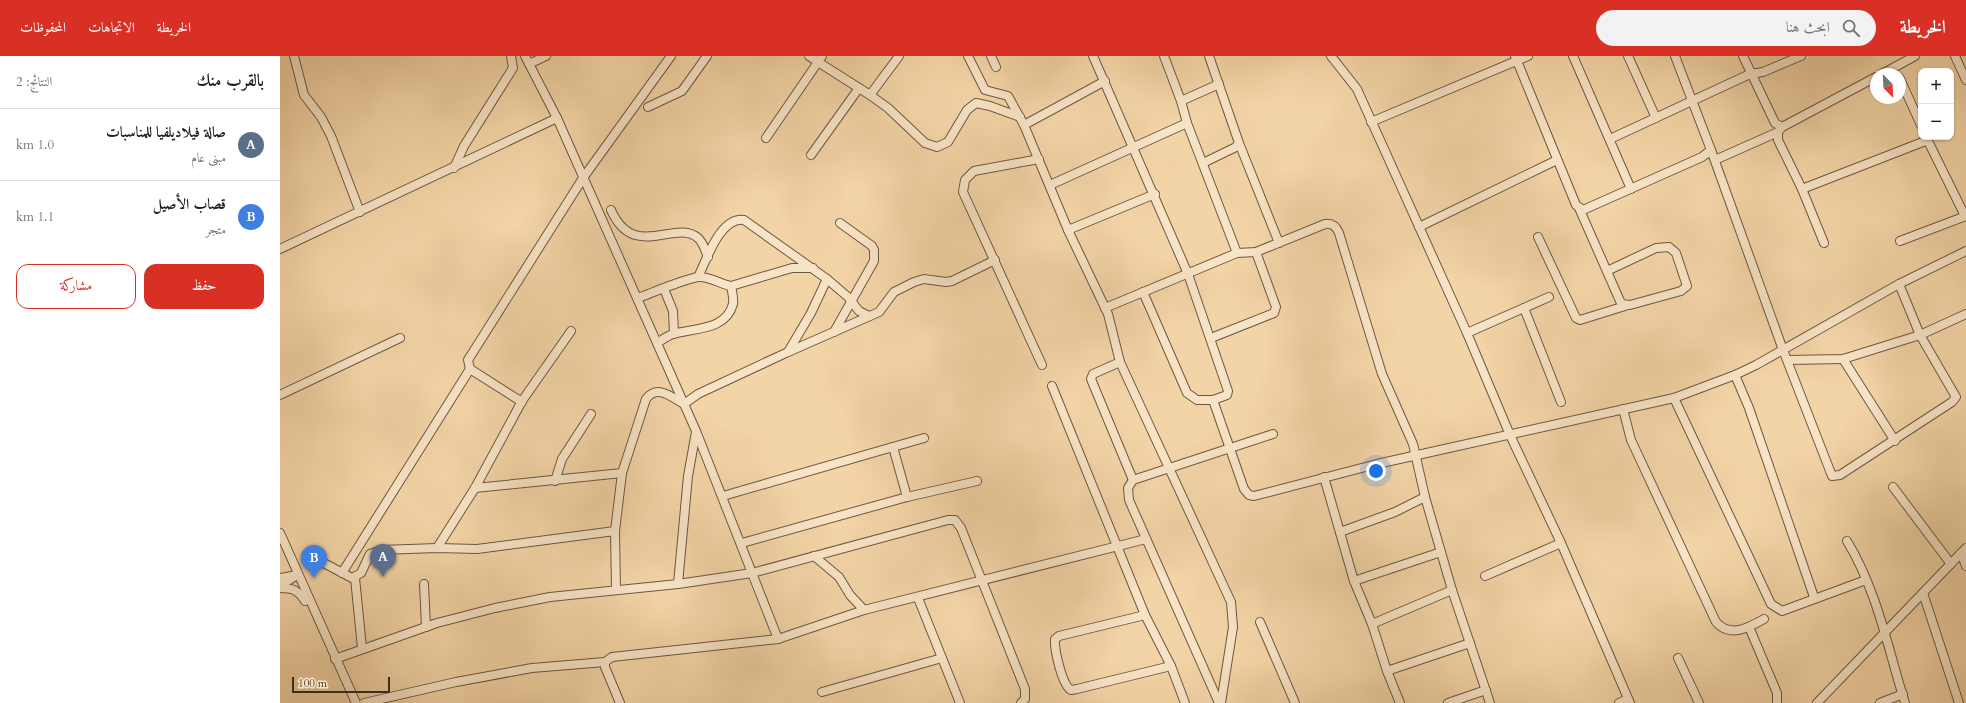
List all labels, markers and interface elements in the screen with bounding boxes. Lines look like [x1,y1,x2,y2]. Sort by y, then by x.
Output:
search box [1596,10,1876,46]
text: الخريطة [1900,14,1946,40]
text: ابحث هنا [1786,17,1830,37]
icon: search [1840,17,1862,39]
text: المحفوظات [20,18,66,37]
text: الاتجاهات [88,18,135,37]
text: الخريطة [157,18,191,37]
north arrow [1870,68,1906,104]
map controls [1918,68,1954,140]
button: + [1918,68,1954,104]
text: بالقرب منك [197,69,264,92]
text: النتائج: 2 [16,73,52,91]
button: − [1918,104,1954,140]
text: صالة فيلاديلفيا للمناسبات [106,122,226,142]
text: 1.0 km [16,136,54,154]
text: A [246,136,256,154]
text: مبنى عام [191,149,226,167]
text: قصاب الأصيل [153,194,226,214]
text: 1.1 km [16,208,54,226]
text: B [246,208,256,226]
text: متجر [205,221,226,239]
button: مشاركة [16,264,136,309]
button: حفظ [144,264,264,309]
your location [1366,461,1386,481]
pin: A [370,544,396,577]
pin: B [301,545,327,578]
scale bar [292,675,390,694]
text: 100 m [298,676,327,691]

